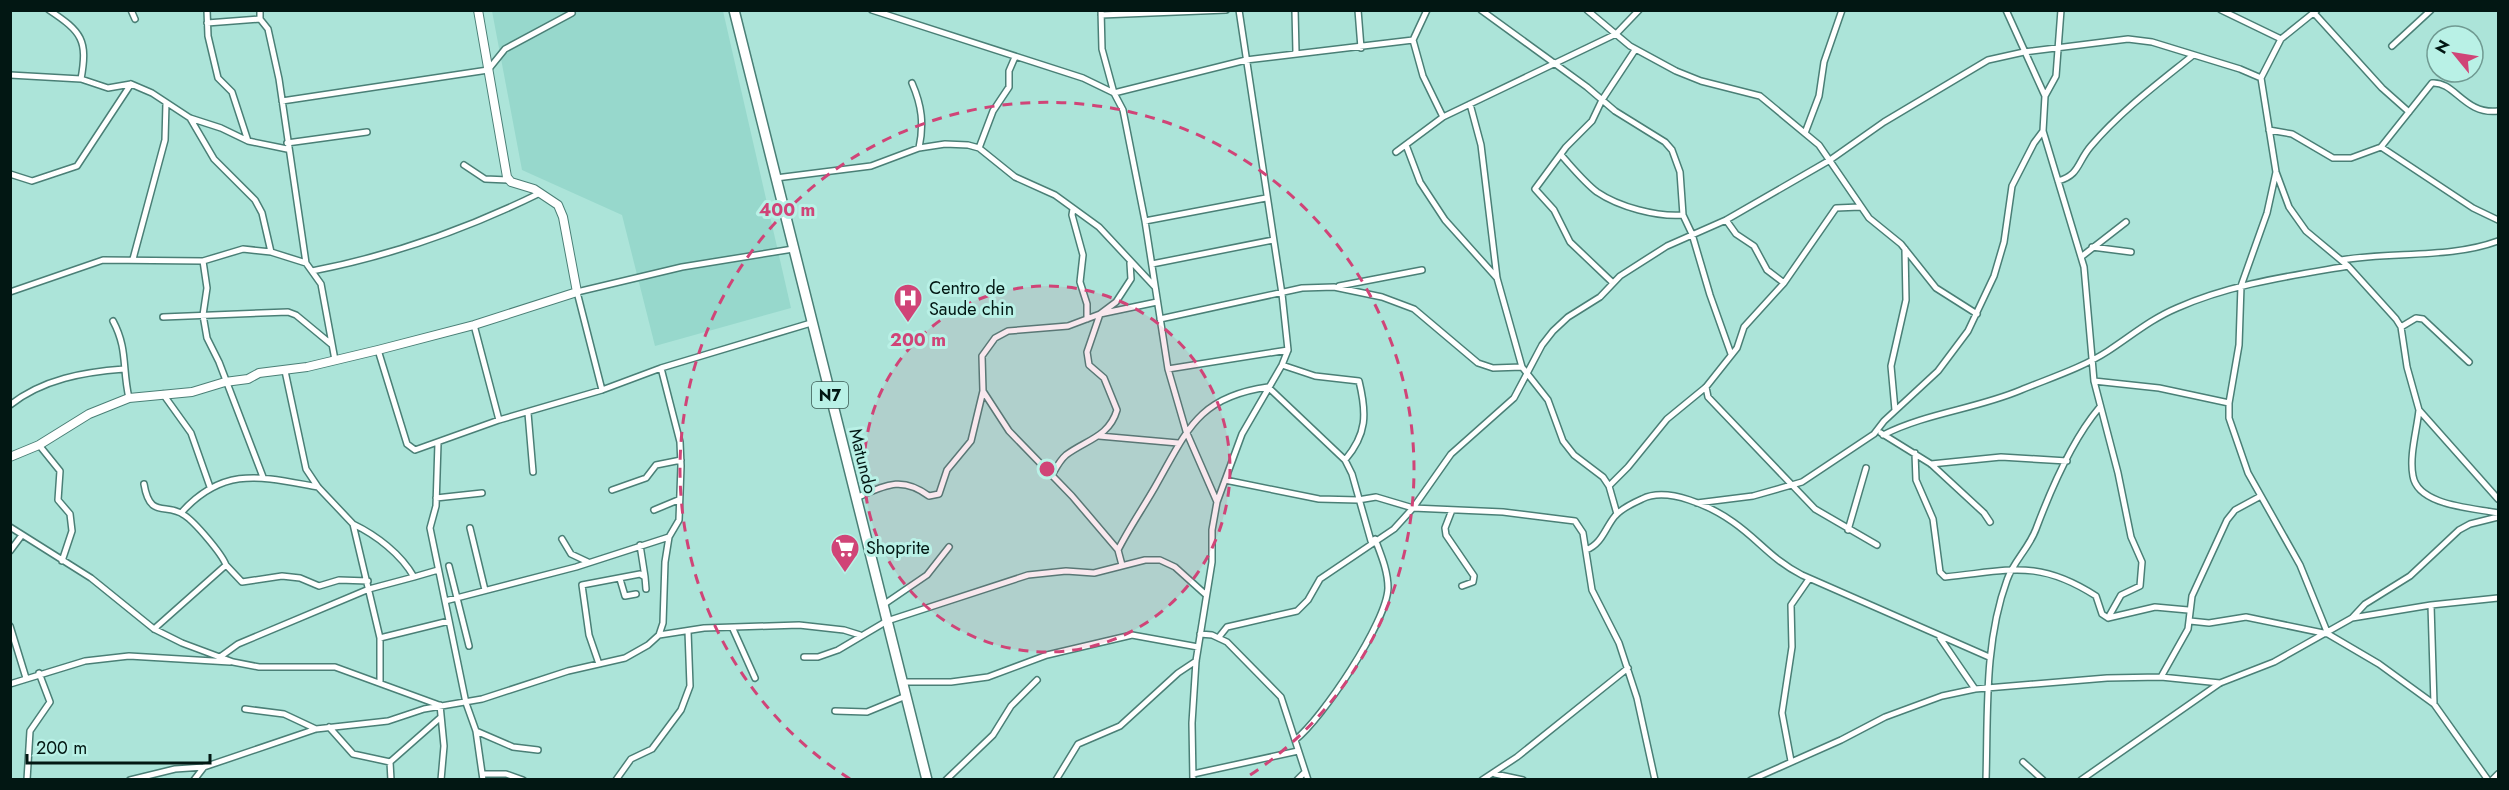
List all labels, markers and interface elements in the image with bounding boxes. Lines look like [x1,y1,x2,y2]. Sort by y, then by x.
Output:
north arrow [2425,24,2485,84]
text: N [2429,35,2456,58]
text: 400 m [759,197,815,223]
place label: Centro de Saude chin [929,275,1014,322]
hospital icon: Centro de Saude chin [892,282,924,324]
text: 200 m [890,327,946,353]
road number: N7 [812,382,848,408]
street label: Matundo [842,426,884,497]
centre of rings [1037,459,1057,479]
supermarket icon: Shoprite [829,532,861,574]
place label: Shoprite [866,535,930,561]
scale bar [27,727,210,765]
text: 200 m [36,735,87,761]

